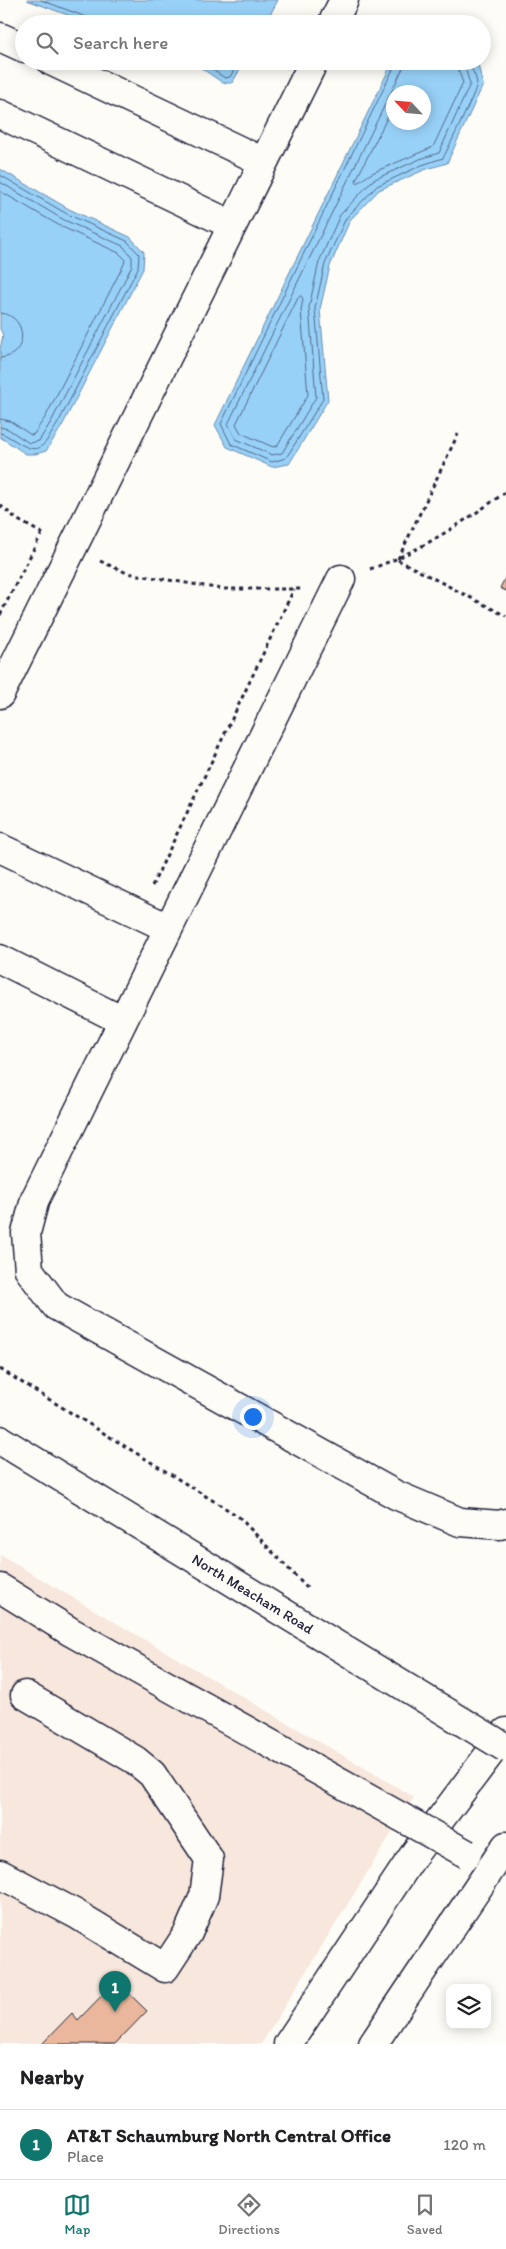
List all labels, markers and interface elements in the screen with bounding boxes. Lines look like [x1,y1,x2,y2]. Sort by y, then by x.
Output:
search box [15,15,491,70]
icon: search [33,29,61,57]
text: Search here [73,31,168,54]
north arrow [386,85,431,130]
your location [240,1404,266,1430]
street label: North Meacham Road [189,1550,318,1638]
pin: 1 [99,1971,131,2012]
map controls [446,1984,491,2029]
button: layers [446,1984,491,2029]
text: Nearby [20,2064,84,2089]
text: AT&T Schaumburg North Central Office [67,2124,391,2147]
text: 1 [32,2135,40,2154]
text: 120 m [443,2135,486,2154]
text: Place [67,2147,104,2166]
tab: Map [63,2191,91,2238]
tab: Directions [218,2191,280,2238]
tab: Saved [407,2191,443,2238]

